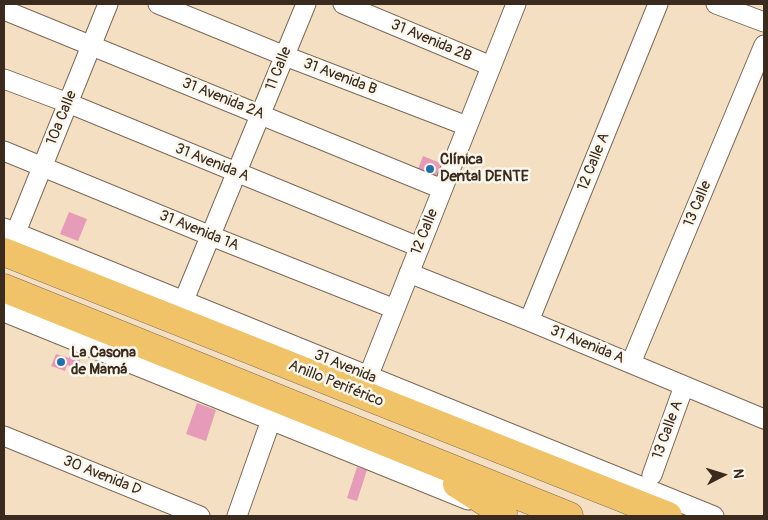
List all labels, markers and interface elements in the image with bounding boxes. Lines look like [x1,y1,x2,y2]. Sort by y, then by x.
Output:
street label: 31 Avenida 2B [388,16,474,66]
street label: 11 Calle [262,44,296,94]
street label: 31 Avenida B [301,55,379,99]
street label: 31 Avenida 2A [179,74,267,124]
street label: 10a Calle [43,88,81,148]
street label: 12 Calle A [574,130,614,194]
street label: 31 Avenida A [172,140,252,186]
place label: Clínica Dental DENTE [440,151,528,186]
marker: Clínica Dental DENTE [424,163,436,175]
street label: 13 Calle [680,178,716,230]
street label: 12 Calle [408,206,442,258]
street label: 31 Avenida 1A [156,207,242,255]
street label: 31 Avenida A [547,322,627,368]
place label: La Casona de Mamá [71,344,136,379]
street label: 31 Avenida [311,346,379,388]
marker: La Casona de Mamá [55,356,67,368]
street label: Anillo Periférico [286,357,386,411]
street label: 13 Calle A [649,398,687,462]
north arrow [698,450,748,500]
street label: 30 Avenida D [60,452,144,500]
text: N [730,468,747,479]

